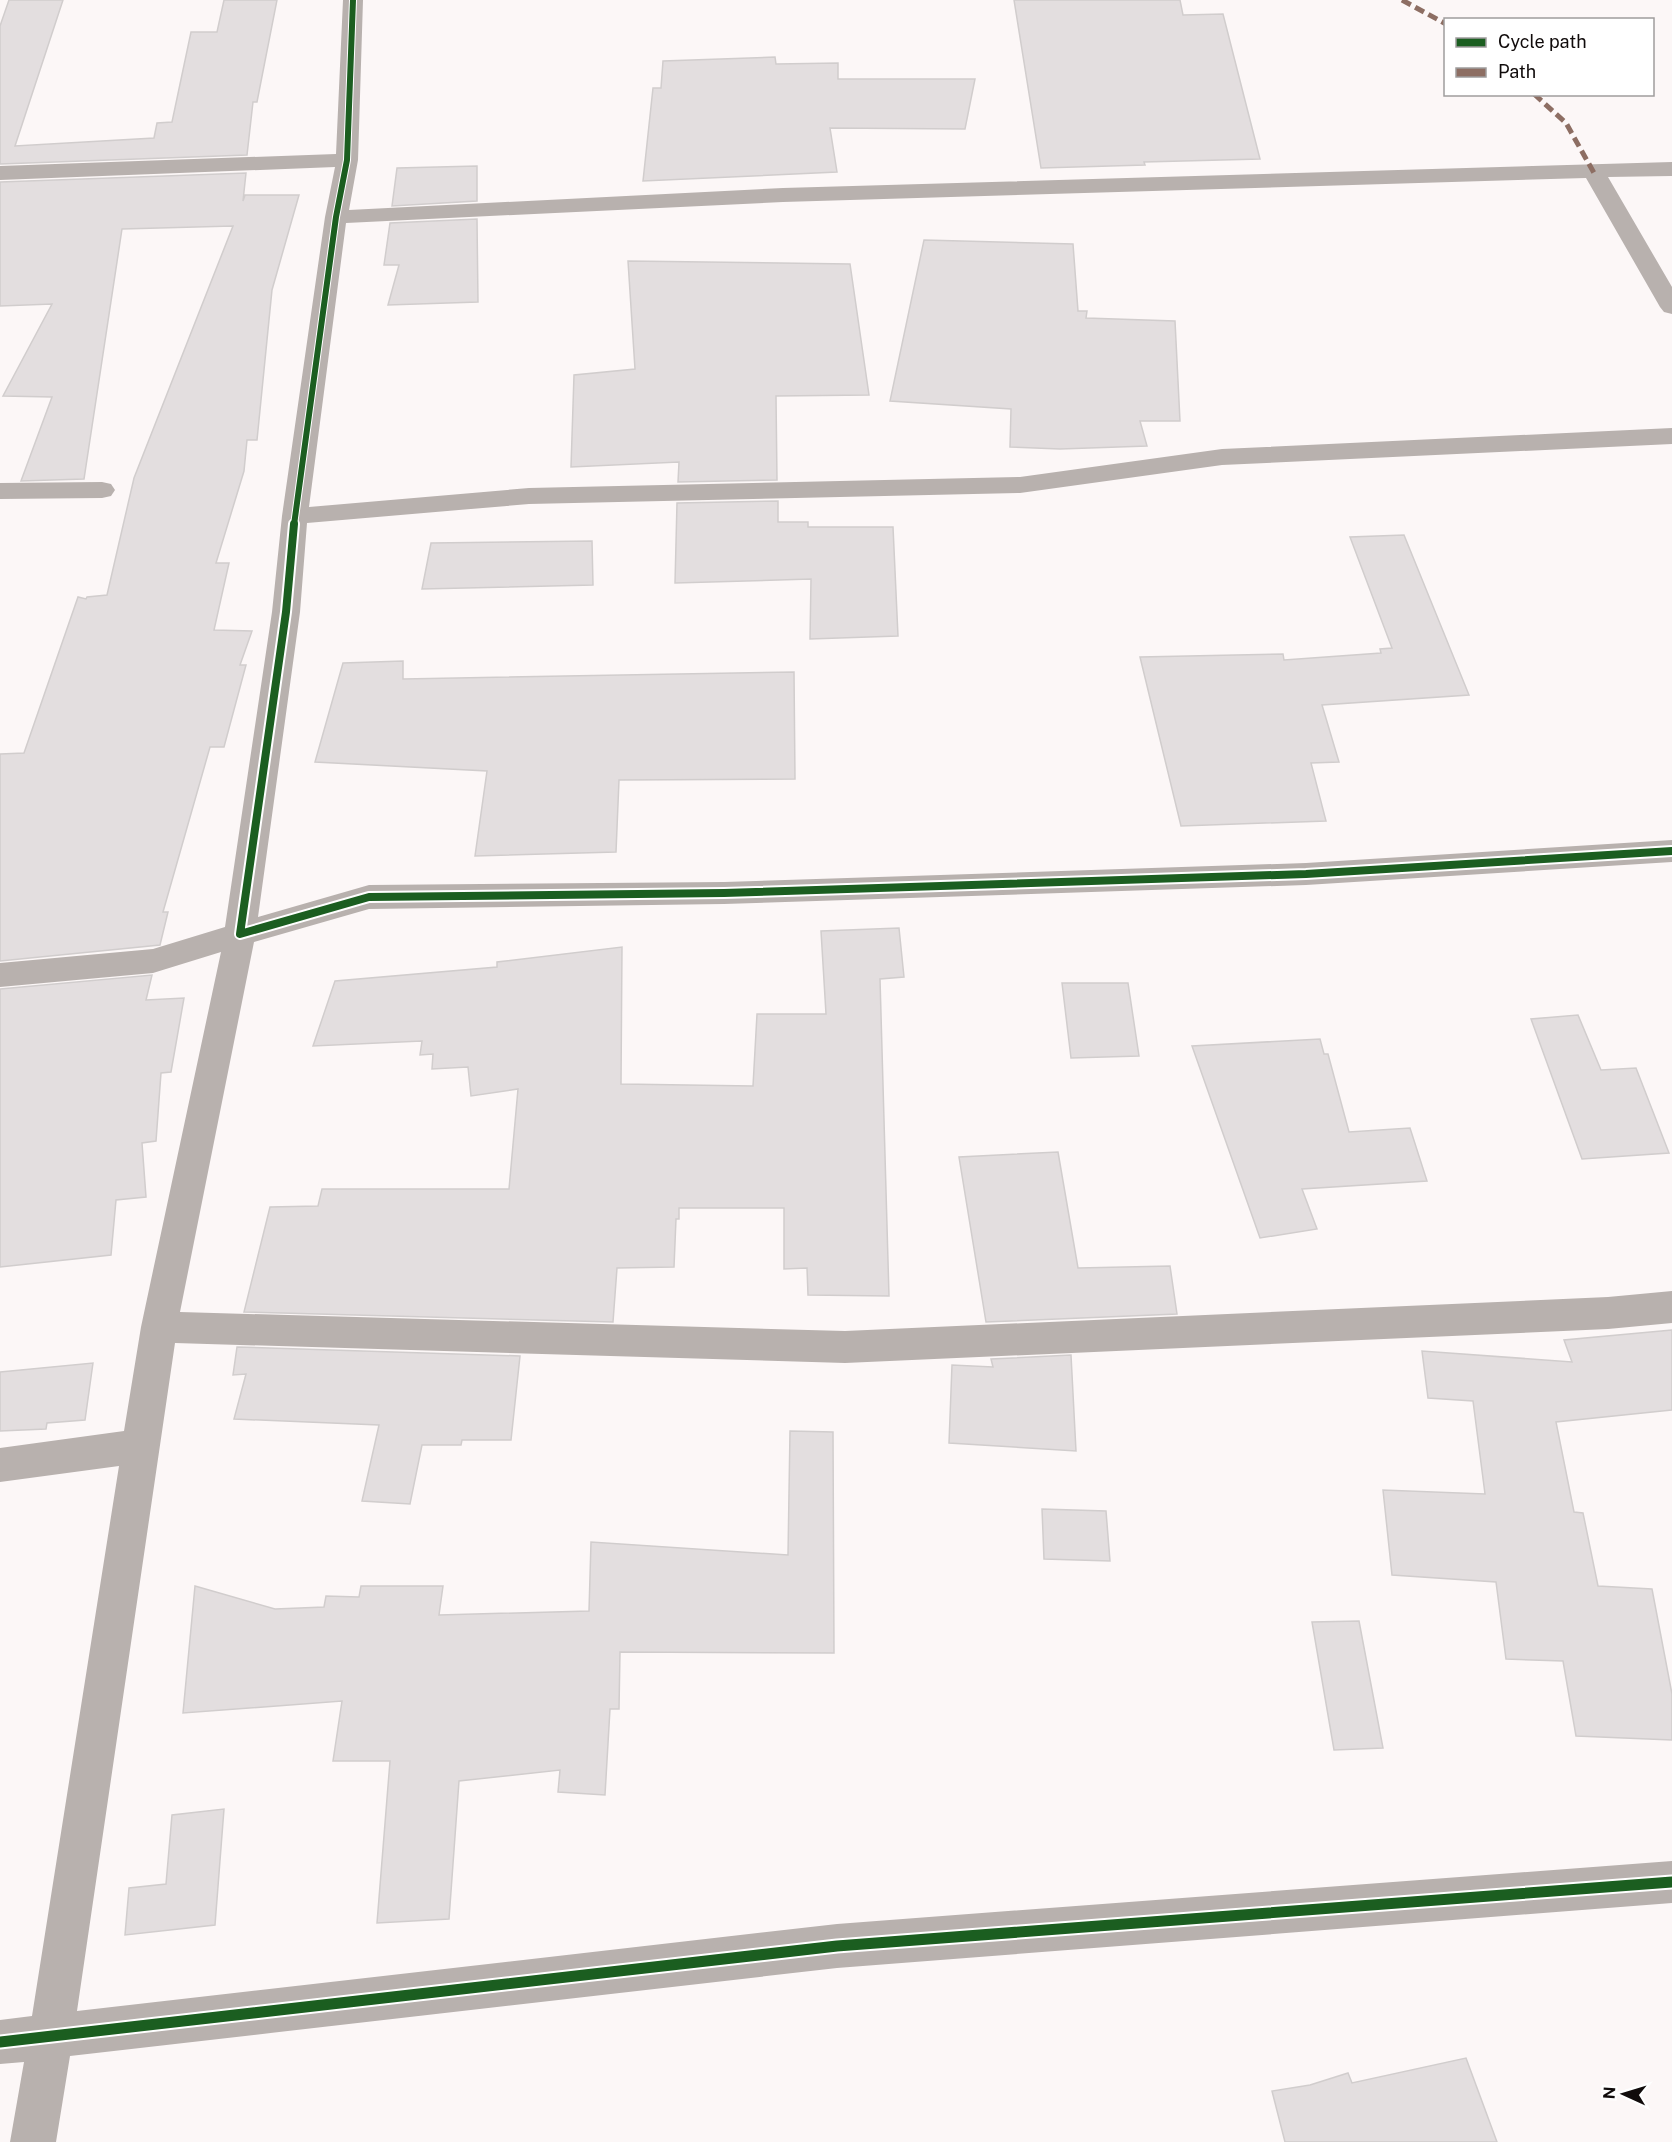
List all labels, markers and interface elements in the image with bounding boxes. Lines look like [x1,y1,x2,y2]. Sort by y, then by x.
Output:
legend [1444,18,1654,96]
text: Cycle path [1498,31,1587,52]
text: Path [1498,61,1536,82]
north arrow [1594,2064,1654,2124]
text: N [1600,2086,1619,2100]

